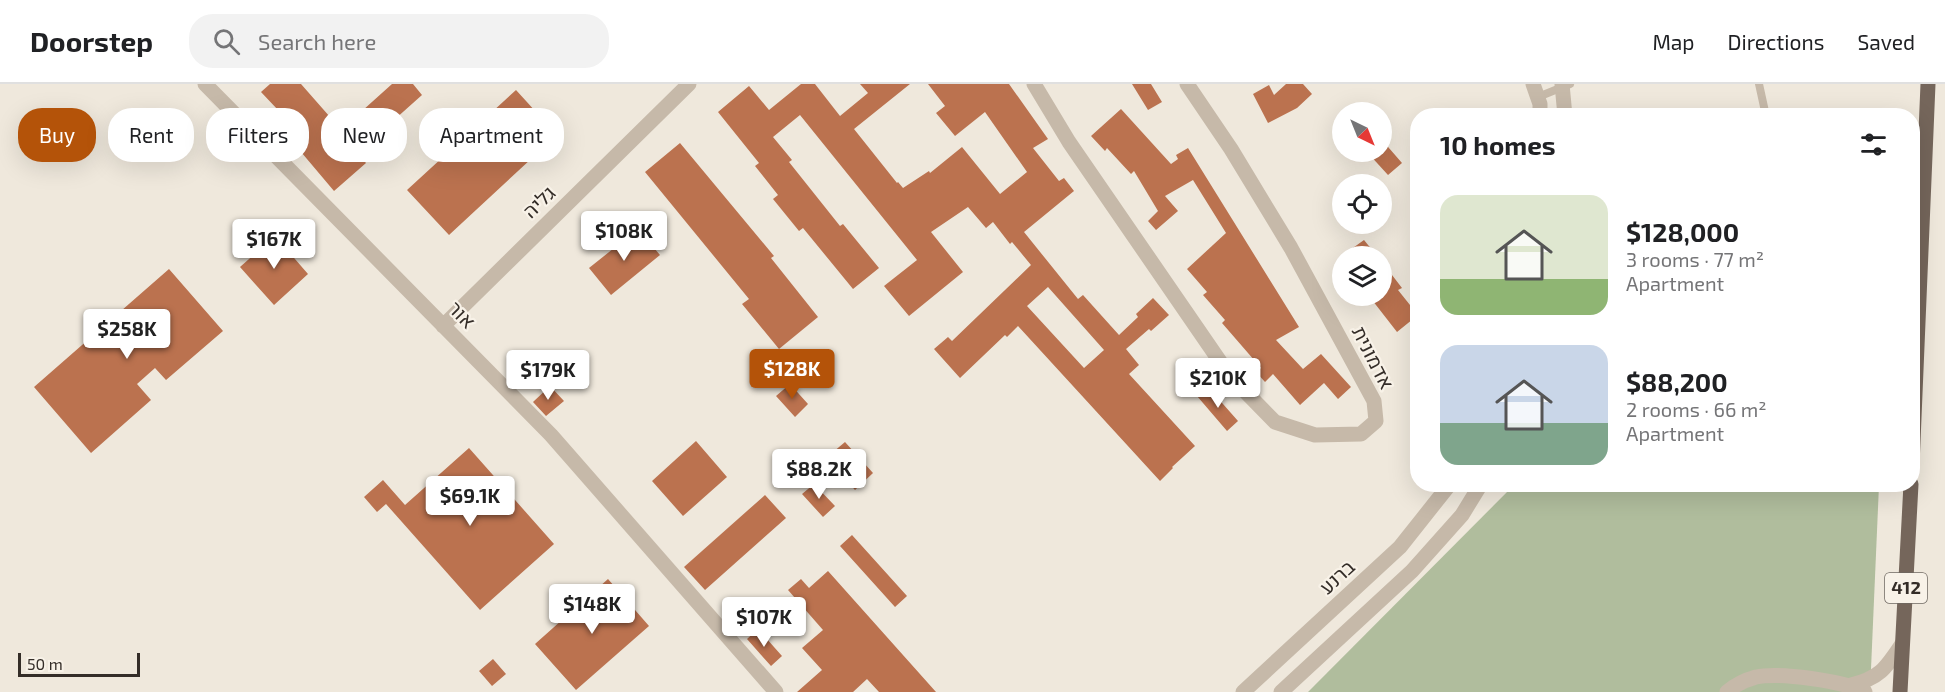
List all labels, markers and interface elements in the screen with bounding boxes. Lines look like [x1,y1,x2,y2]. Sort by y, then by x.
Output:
search box [189,14,609,68]
text: Doorstep [30,24,153,58]
icon: search [210,25,243,58]
text: Search here [258,28,376,54]
text: Map [1652,29,1695,54]
text: Directions [1728,29,1824,54]
text: Saved [1857,29,1915,54]
north arrow [1332,102,1392,162]
map controls [1332,102,1392,306]
chip: Buy [18,108,96,162]
chip: Rent [108,108,194,162]
chip: Filters [206,108,309,162]
chip: New [321,108,407,162]
chip: Apartment [419,108,564,162]
icon: filters [1857,128,1890,161]
text: 10 homes [1440,129,1556,160]
button: locate [1332,174,1392,234]
street label: גליה [517,180,560,222]
pin: $108K [582,211,666,262]
text: $128,000 [1626,216,1739,247]
text: $108K [595,218,653,242]
pin: $167K [232,219,316,270]
icon: home [1488,219,1560,291]
text: $167K [246,226,302,250]
button: layers [1332,246,1392,306]
text: 3 rooms · 77 m² [1626,247,1764,271]
text: Apartment [1626,271,1724,295]
street label: אור [444,296,481,333]
pin: $258K [85,309,169,360]
text: $258K [97,316,157,340]
street label: אדמונית [1348,322,1400,393]
pin: $128K [750,349,834,400]
pin: $179K [506,350,590,401]
text: $128K [764,356,821,380]
text: $179K [520,357,576,381]
pin: $210K [1176,358,1260,409]
text: $210K [1189,365,1247,389]
text: $88,200 [1626,366,1728,397]
icon: home [1488,369,1560,441]
text: 2 rooms · 66 m² [1626,397,1767,421]
text: Apartment [1626,421,1724,445]
pin: $88.2K [770,449,868,500]
text: $88.2K [786,456,852,480]
pin: $69.1K [421,476,519,527]
text: $69.1K [440,483,500,507]
street label: ברנע [1314,554,1359,598]
road number: 412 [1885,573,1927,603]
pin: $148K [550,584,634,635]
text: $148K [563,591,621,615]
pin: $107K [722,597,806,648]
text: $107K [736,604,792,628]
scale bar [18,650,140,678]
text: 50 m [27,654,63,673]

